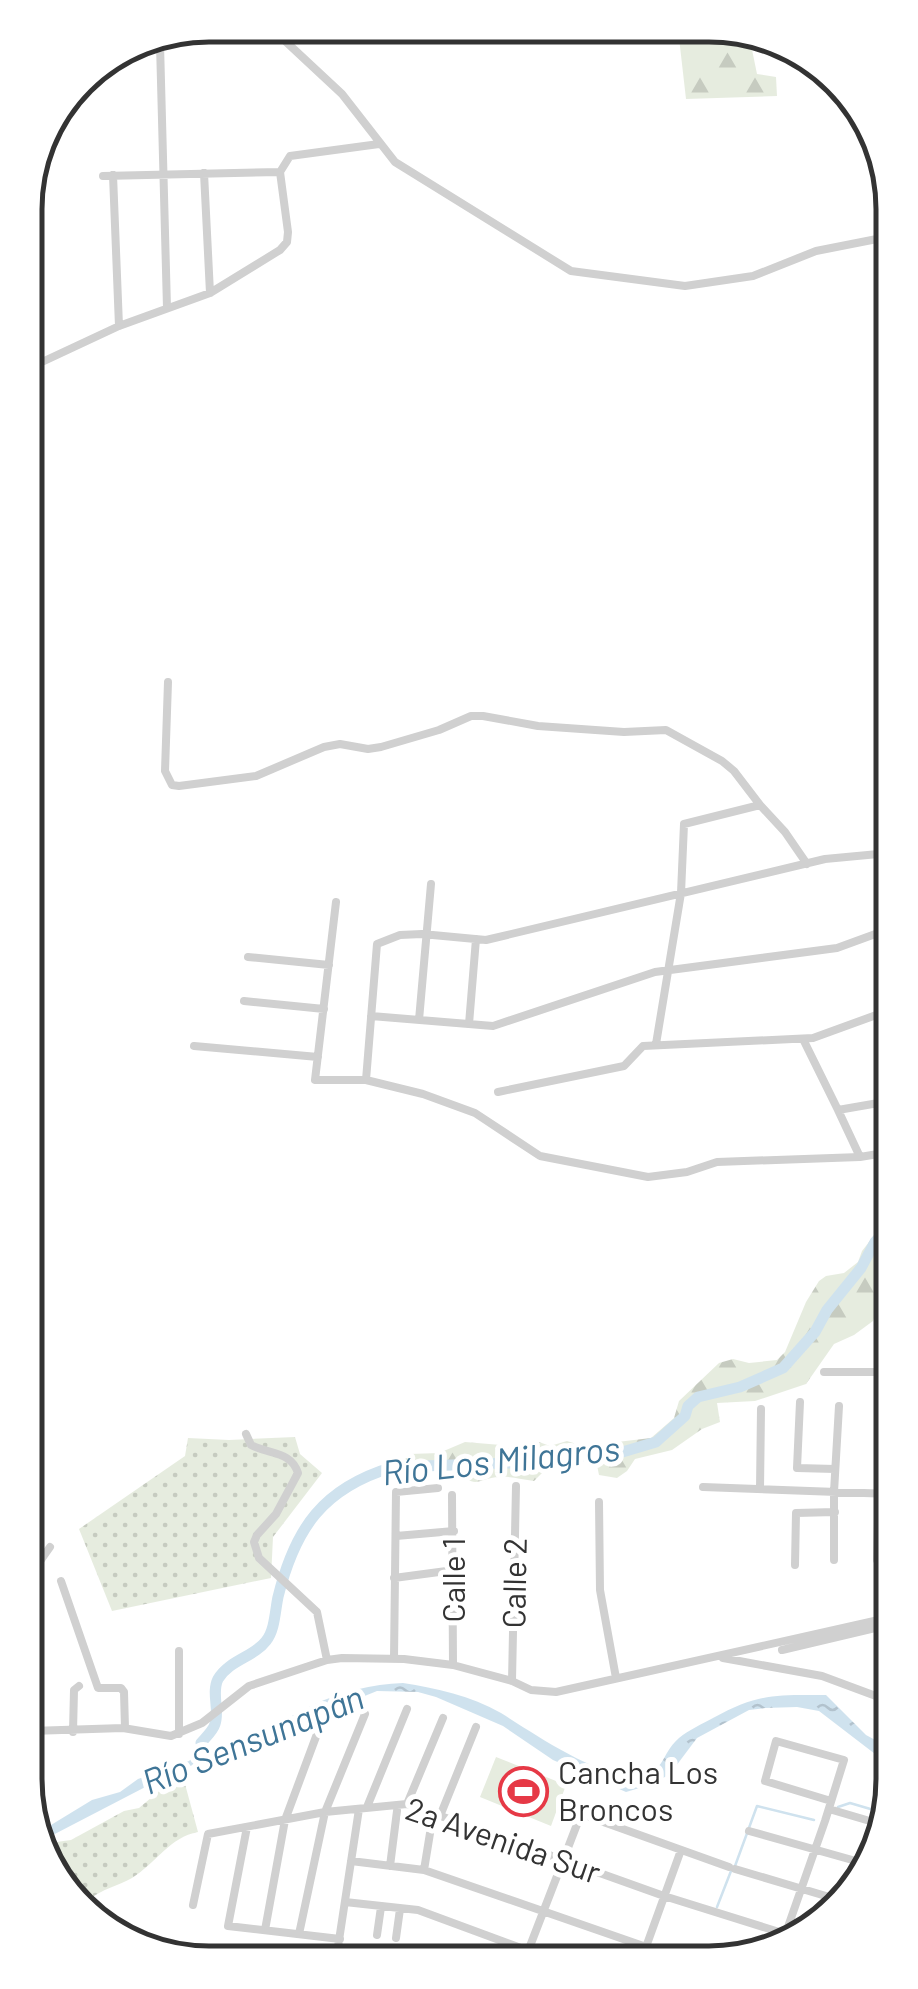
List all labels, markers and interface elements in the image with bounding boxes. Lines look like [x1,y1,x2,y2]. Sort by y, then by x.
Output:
water label: Río Los Milagros [380,1426,622,1492]
street label: Calle 2 [493,1537,533,1629]
street label: Calle 1 [433,1538,471,1622]
water label: Río Sensunapán [135,1675,369,1802]
place label: Cancha Los Broncos [558,1752,718,1827]
sports icon: Cancha Los Broncos [497,1765,549,1817]
street label: 2a Avenida Sur [401,1788,606,1890]

